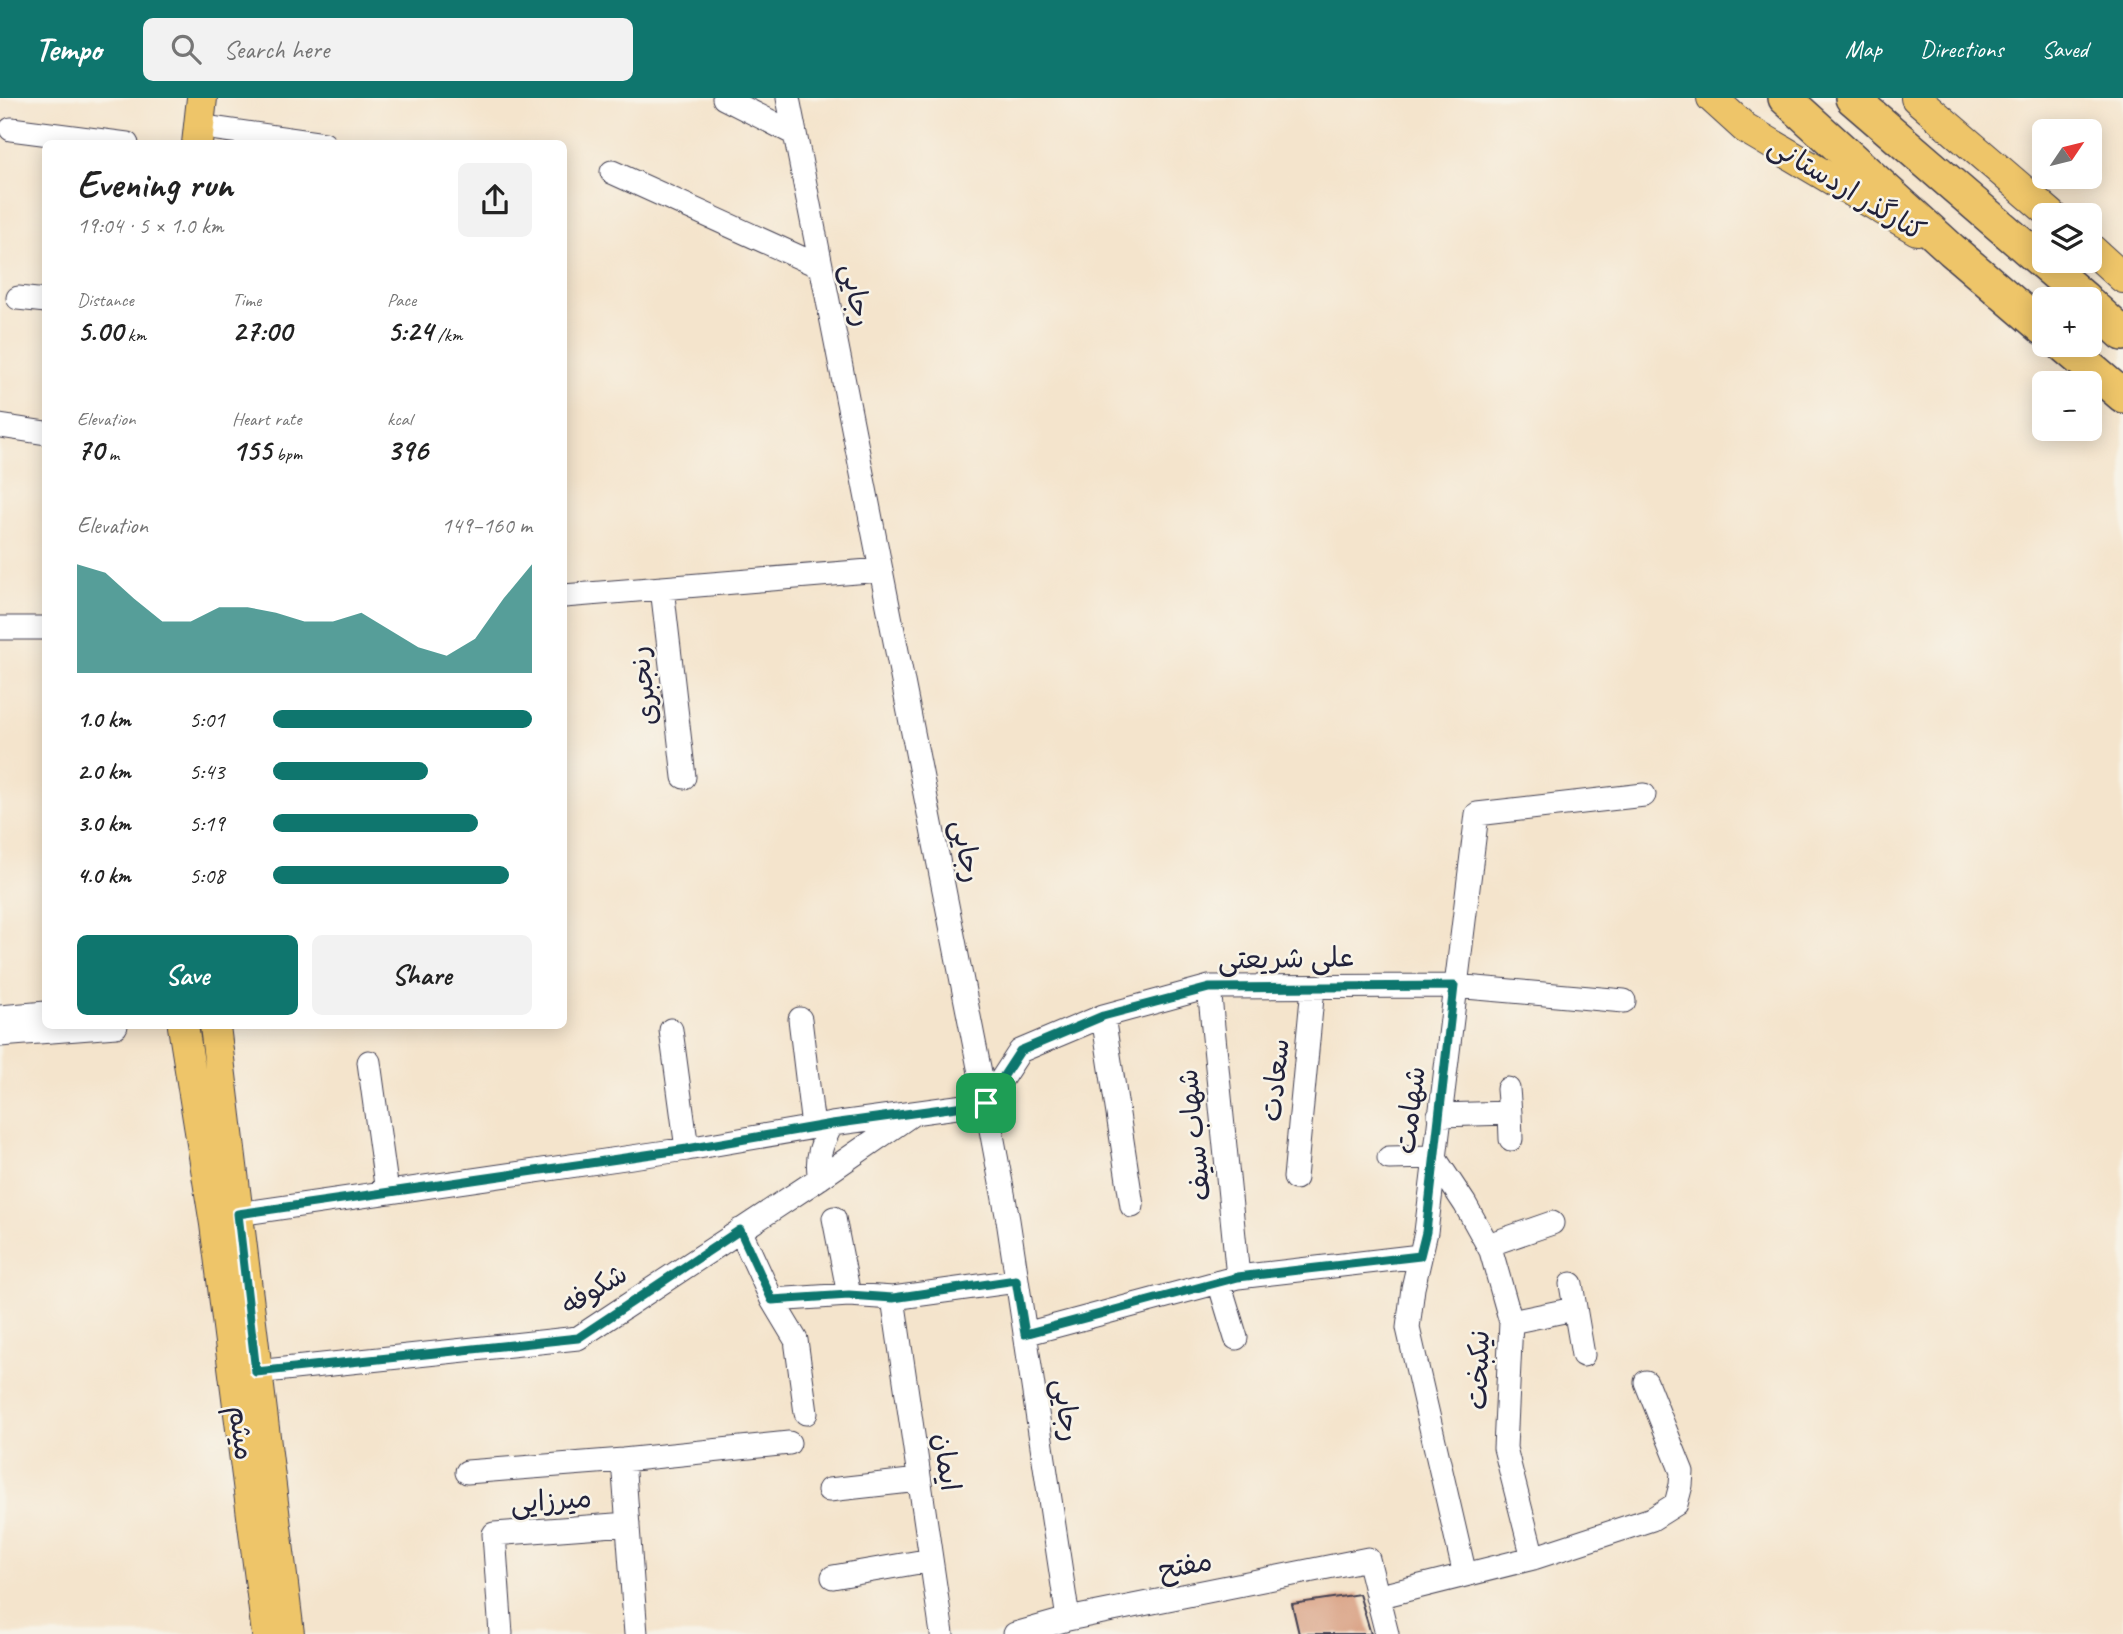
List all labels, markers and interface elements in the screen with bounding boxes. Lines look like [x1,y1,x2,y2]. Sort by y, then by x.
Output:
search box [143,18,633,81]
text: Tempo [35,28,101,70]
icon: search [167,30,205,68]
text: Search here [223,33,329,66]
text: Map [1845,34,1882,64]
text: Directions [1920,34,2003,64]
text: Saved [2041,34,2088,64]
north arrow [2032,119,2102,189]
map controls [2032,119,2102,441]
street label: کنارگذر اردستانی [1762,127,1932,249]
text: Evening run [77,161,233,208]
button: share [458,163,532,237]
button: layers [2032,203,2102,273]
text: 19:04 · 5 × 1.0 km [77,211,223,240]
street label: رجایی [834,261,880,329]
button: + [2032,287,2102,357]
text: Distance [77,288,134,312]
text: Time [232,288,261,312]
text: Pace [387,288,416,312]
text: 5.00 [77,312,123,350]
text: 27:00 [232,312,292,350]
text: 5:24 [387,312,433,350]
text: km [123,323,146,347]
text: /km [433,323,462,347]
button: − [2032,371,2102,441]
text: Elevation [77,407,135,431]
text: Heart rate [232,407,301,431]
text: kcal [387,407,412,431]
text: 70 [77,431,104,469]
text: 155 [232,431,272,469]
text: 396 [387,431,428,469]
text: m [104,442,119,466]
text: bpm [272,442,302,466]
text: Elevation [77,511,148,540]
text: 149–160 m [441,511,532,540]
street label: رنجبری [621,644,665,728]
text: 1.0 km [77,705,131,734]
text: 5:01 [189,705,225,734]
text: 2.0 km [77,757,131,786]
text: 5:43 [189,757,225,786]
text: 3.0 km [77,809,131,838]
text: 5:19 [189,809,225,838]
street label: رجایی [944,817,990,885]
text: 4.0 km [77,861,131,890]
text: 5:08 [189,861,225,890]
button: Save [77,935,298,1015]
button: Share [312,935,532,1015]
street label: علی شریعتی [1218,939,1354,977]
street label: سعادت [1253,1037,1297,1123]
street label: شهامت [1387,1064,1433,1156]
street label: شهاب سیف [1170,1067,1218,1203]
pin [956,1073,1016,1133]
icon: arrive [967,1084,1005,1122]
street label: شکوفه [555,1256,633,1322]
street label: نیکبخت [1459,1329,1497,1411]
street label: رجایی [1045,1376,1089,1444]
street label: میثم [217,1404,263,1463]
street label: ایمان [926,1431,968,1493]
street label: میرزایی [509,1480,593,1520]
street label: مفتح [1155,1543,1215,1588]

